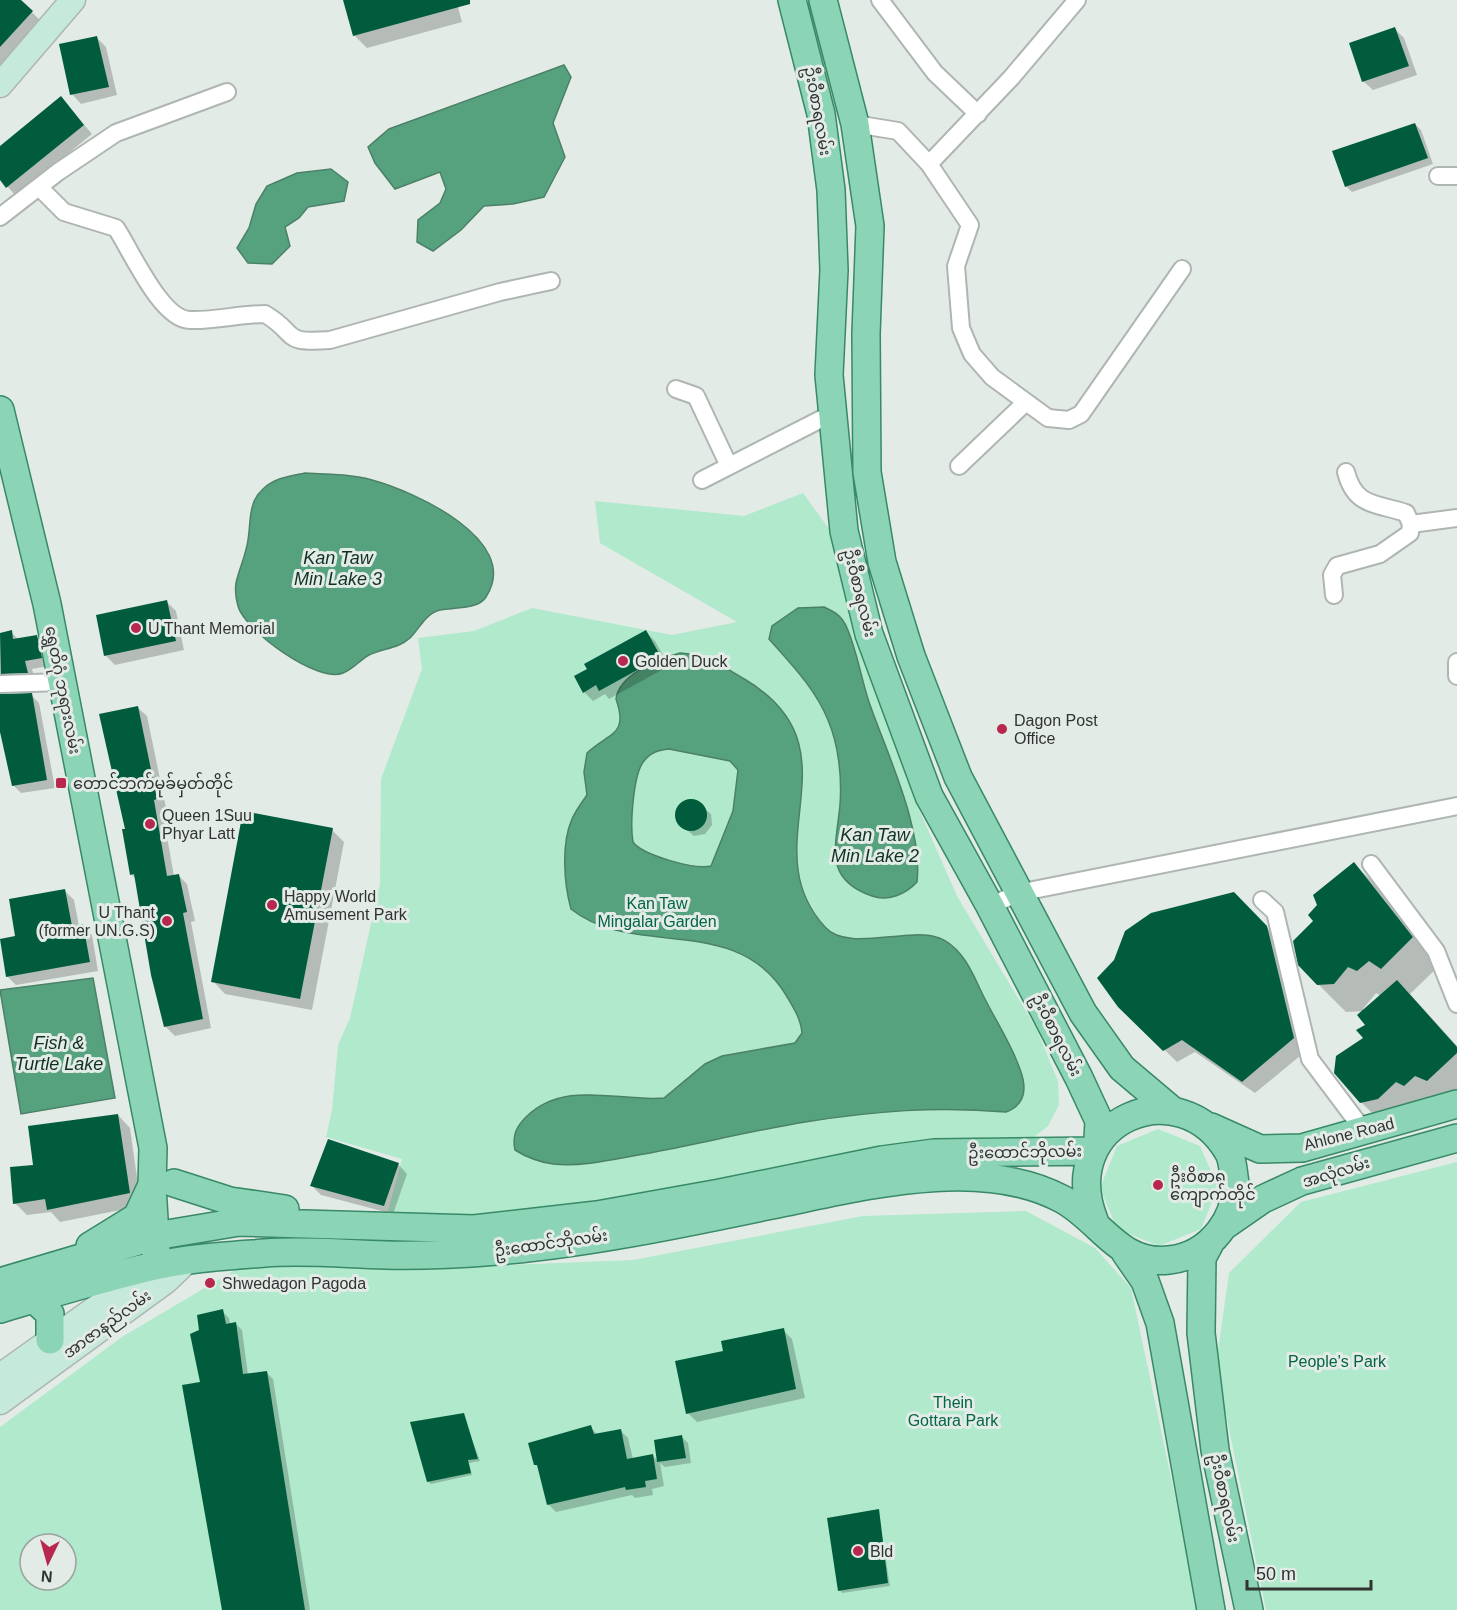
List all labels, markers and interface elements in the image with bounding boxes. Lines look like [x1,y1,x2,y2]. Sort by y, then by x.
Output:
street label: ဦးဝီစာရလမ်း [797,65,837,158]
street label: ဦးဝီစာရလမ်း [836,546,882,640]
water label: Kan Taw Min Lake 3 [294,548,382,589]
place label: U Thant Memorial [148,620,275,637]
marker: U Thant Memorial [129,621,143,635]
street label: ရွှေတိဂုံ ဘုရားလမ်း [36,624,87,757]
place label: Golden Duck [635,653,728,670]
marker: Golden Duck [616,654,630,668]
place label: Dagon Post Office [1014,712,1098,747]
marker: Dagon Post Office [995,722,1009,736]
place label: တောင်ဘက်မုခ်မှတ်တိုင် [73,772,233,798]
marker: တောင်ဘက်မုခ်မှတ်တိုင် [54,776,68,790]
place label: Queen 1Suu Phyar Latt [162,807,252,842]
marker: Queen 1Suu Phyar Latt [143,817,157,831]
water label: Kan Taw Min Lake 2 [831,825,919,866]
place label: Happy World Amusement Park [284,888,408,923]
park label: Kan Taw Mingalar Garden [597,895,717,930]
marker: Happy World Amusement Park [265,898,279,912]
place label: U Thant (former UN.G.S) [39,904,156,939]
marker: U Thant (former UN.G.S) [160,914,174,928]
street label: ဦးဝီစာရလမ်း [1024,990,1088,1081]
water label: Fish & Turtle Lake [15,1033,103,1074]
street label: Ahlone Road [1302,1115,1396,1153]
street label: ဦးထောင်ဘိုလမ်း [968,1140,1082,1167]
street label: အလုံလမ်း [1299,1151,1373,1196]
place label: ဦးဝိစာရ ကျောက်တိုင် [1170,1165,1256,1209]
marker: ဦးဝိစာရ ကျောက်တိုင် [1151,1178,1165,1192]
street label: ဦးထောင်ဘိုလမ်း [493,1224,609,1265]
place label: Shwedagon Pagoda [222,1275,366,1292]
marker: Shwedagon Pagoda [203,1276,217,1290]
street label: အာဇာနည်လမ်း [58,1284,157,1365]
park label: People's Park [1288,1353,1387,1370]
park label: Thein Gottara Park [908,1394,999,1429]
street label: ဦးဝီစာရလမ်း [1202,1451,1246,1545]
north arrow [18,1532,78,1592]
place label: Bld [870,1543,893,1560]
marker: Bld [851,1544,865,1558]
scale bar [1247,1553,1372,1591]
text: 50 m [1256,1564,1296,1584]
text: N [40,1567,53,1585]

